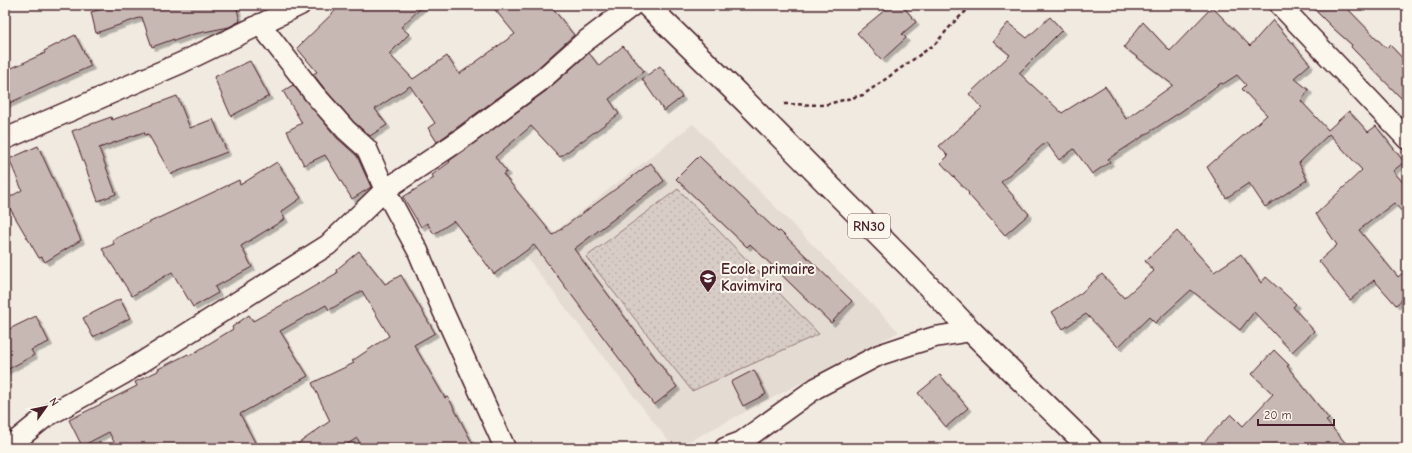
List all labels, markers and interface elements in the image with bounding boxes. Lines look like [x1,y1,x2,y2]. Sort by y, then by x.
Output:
road number: RN30 [848,214,890,238]
place label: Ecole primaire Kavimvira [721,260,815,295]
school or university icon: Ecole primaire Kavimvira [698,268,718,293]
north arrow [26,387,66,427]
text: N [47,395,61,408]
scale bar [1258,401,1334,427]
text: 20 m [1264,408,1292,422]

